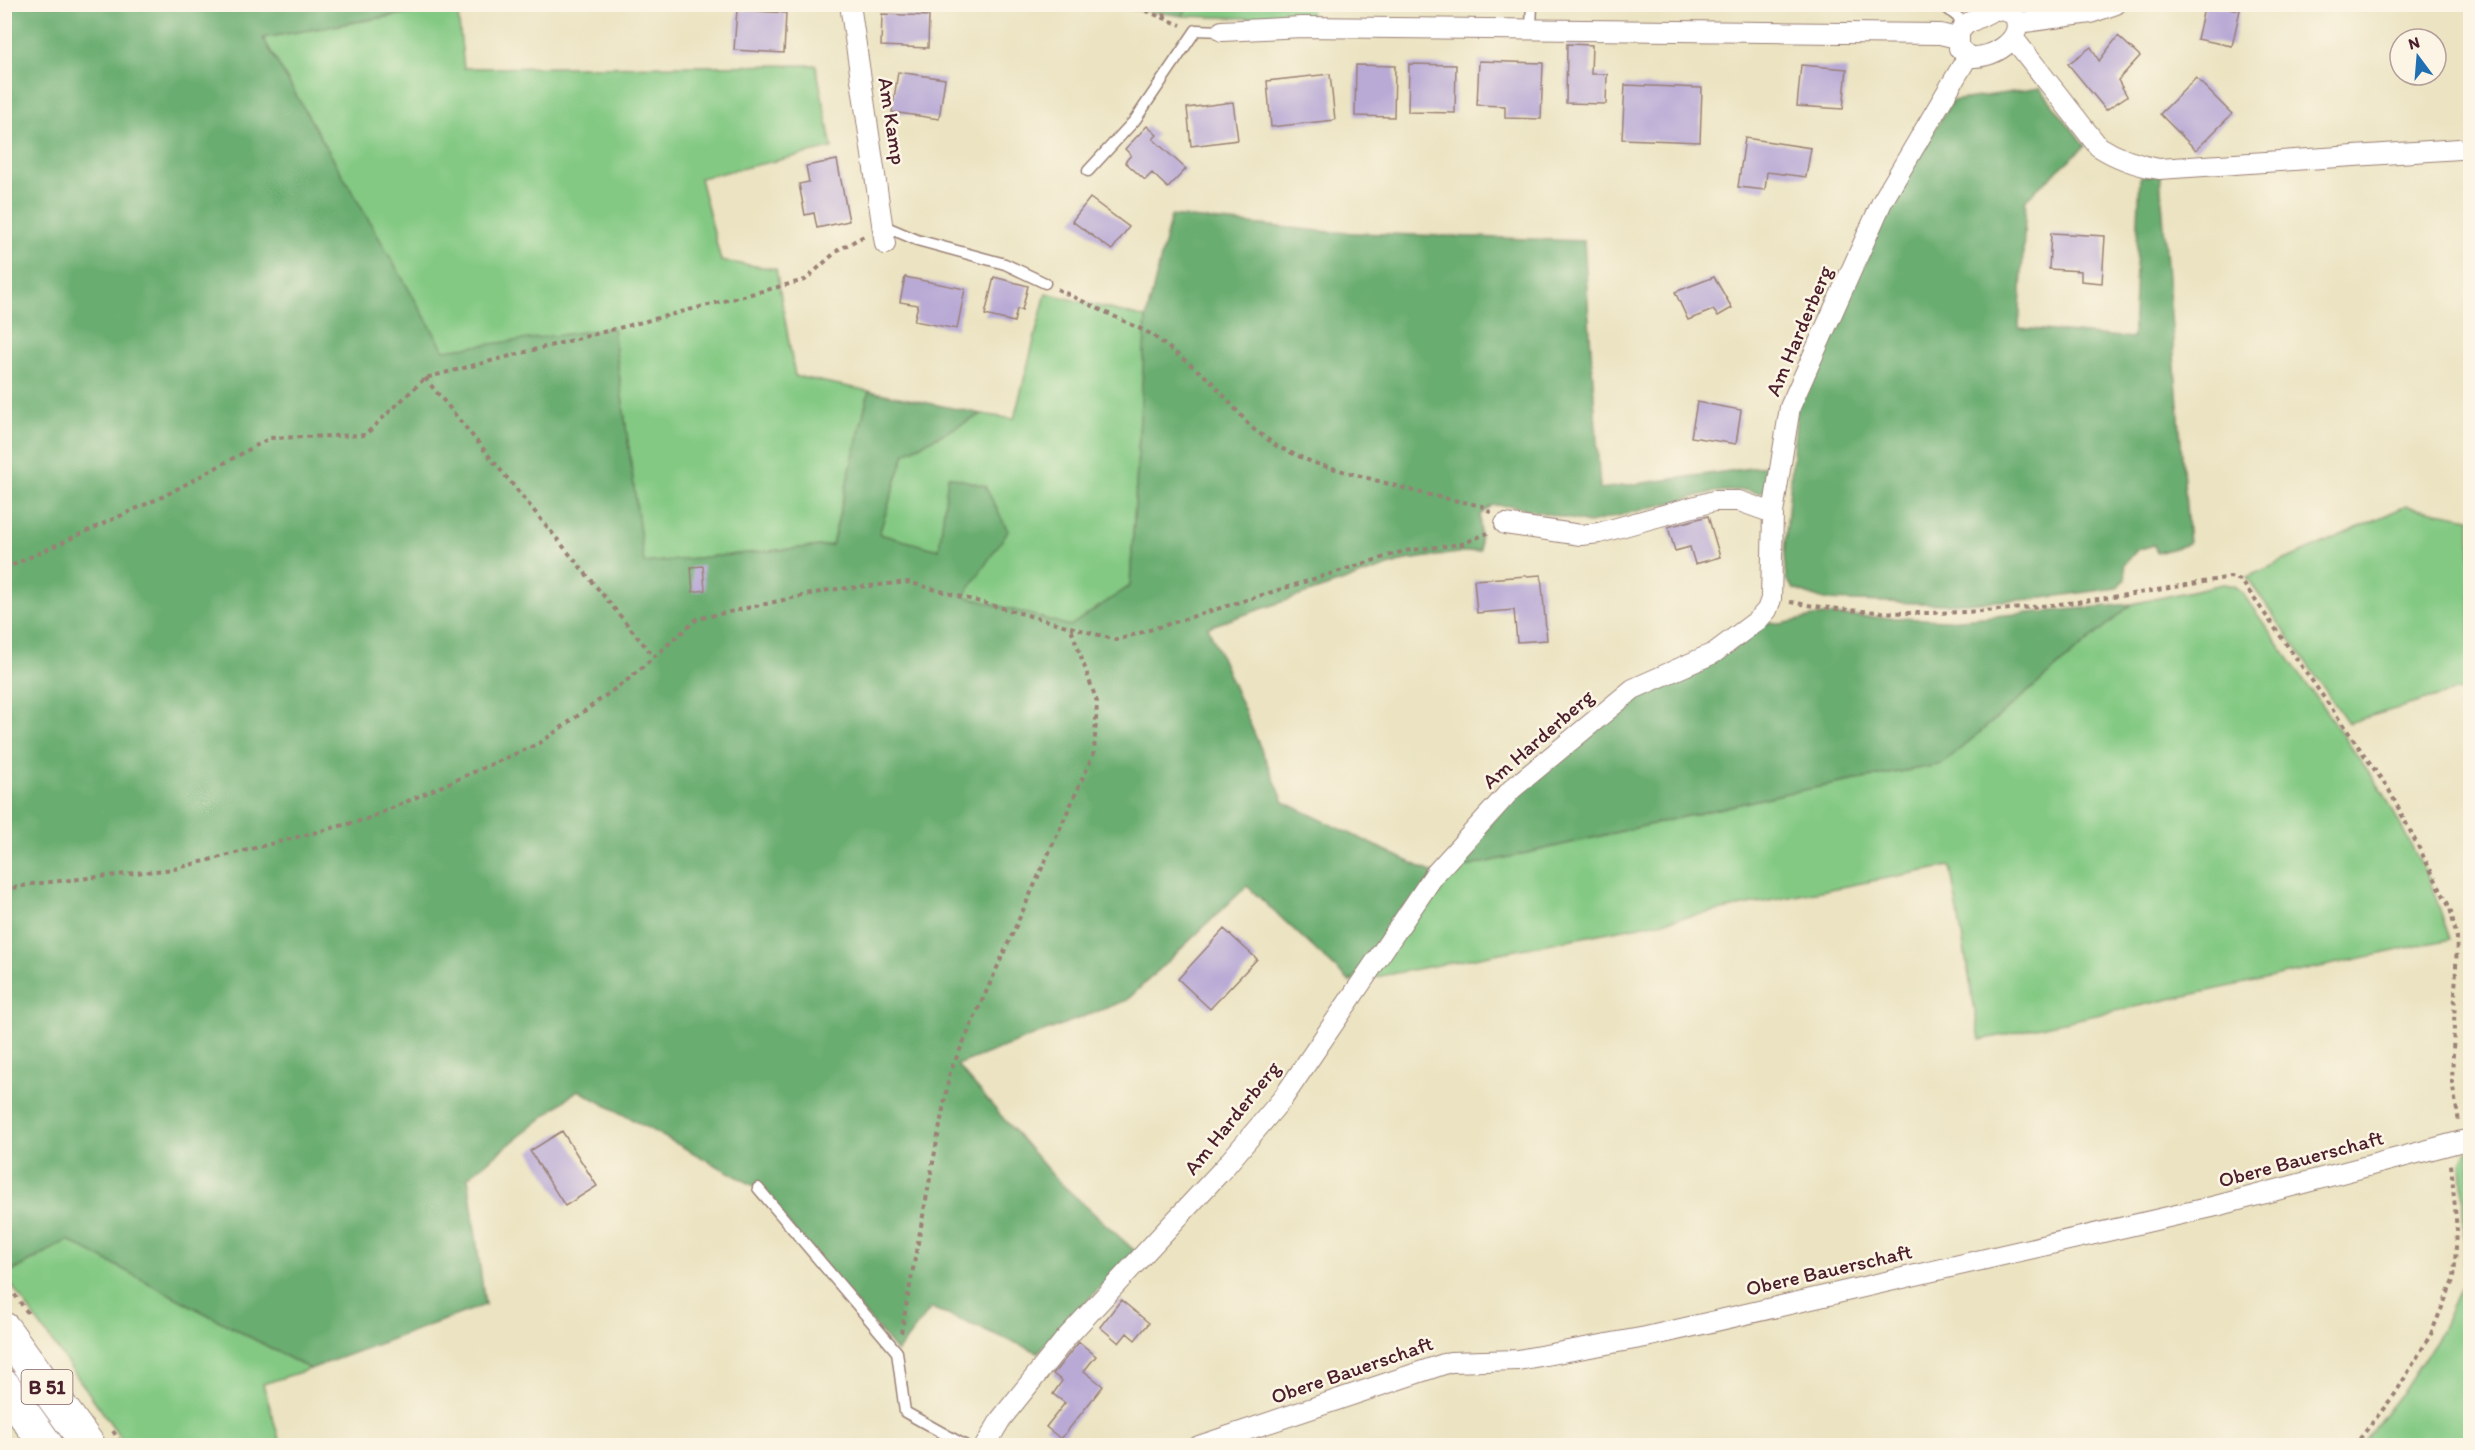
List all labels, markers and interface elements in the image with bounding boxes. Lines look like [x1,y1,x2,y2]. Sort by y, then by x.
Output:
north arrow [2388,27,2448,87]
text: N [2406,32,2422,54]
street label: Am Kamp [873,75,912,166]
street label: Am Harderberg [1760,262,1837,400]
street label: Am Harderberg [1477,683,1599,794]
street label: Am Harderberg [1178,1056,1285,1180]
street label: Obere Bauerschaft [2216,1124,2386,1193]
street label: Obere Bauerschaft [1743,1238,1915,1301]
street label: Obere Bauerschaft [1267,1330,1436,1409]
road number: B 51 [22,1370,72,1404]

